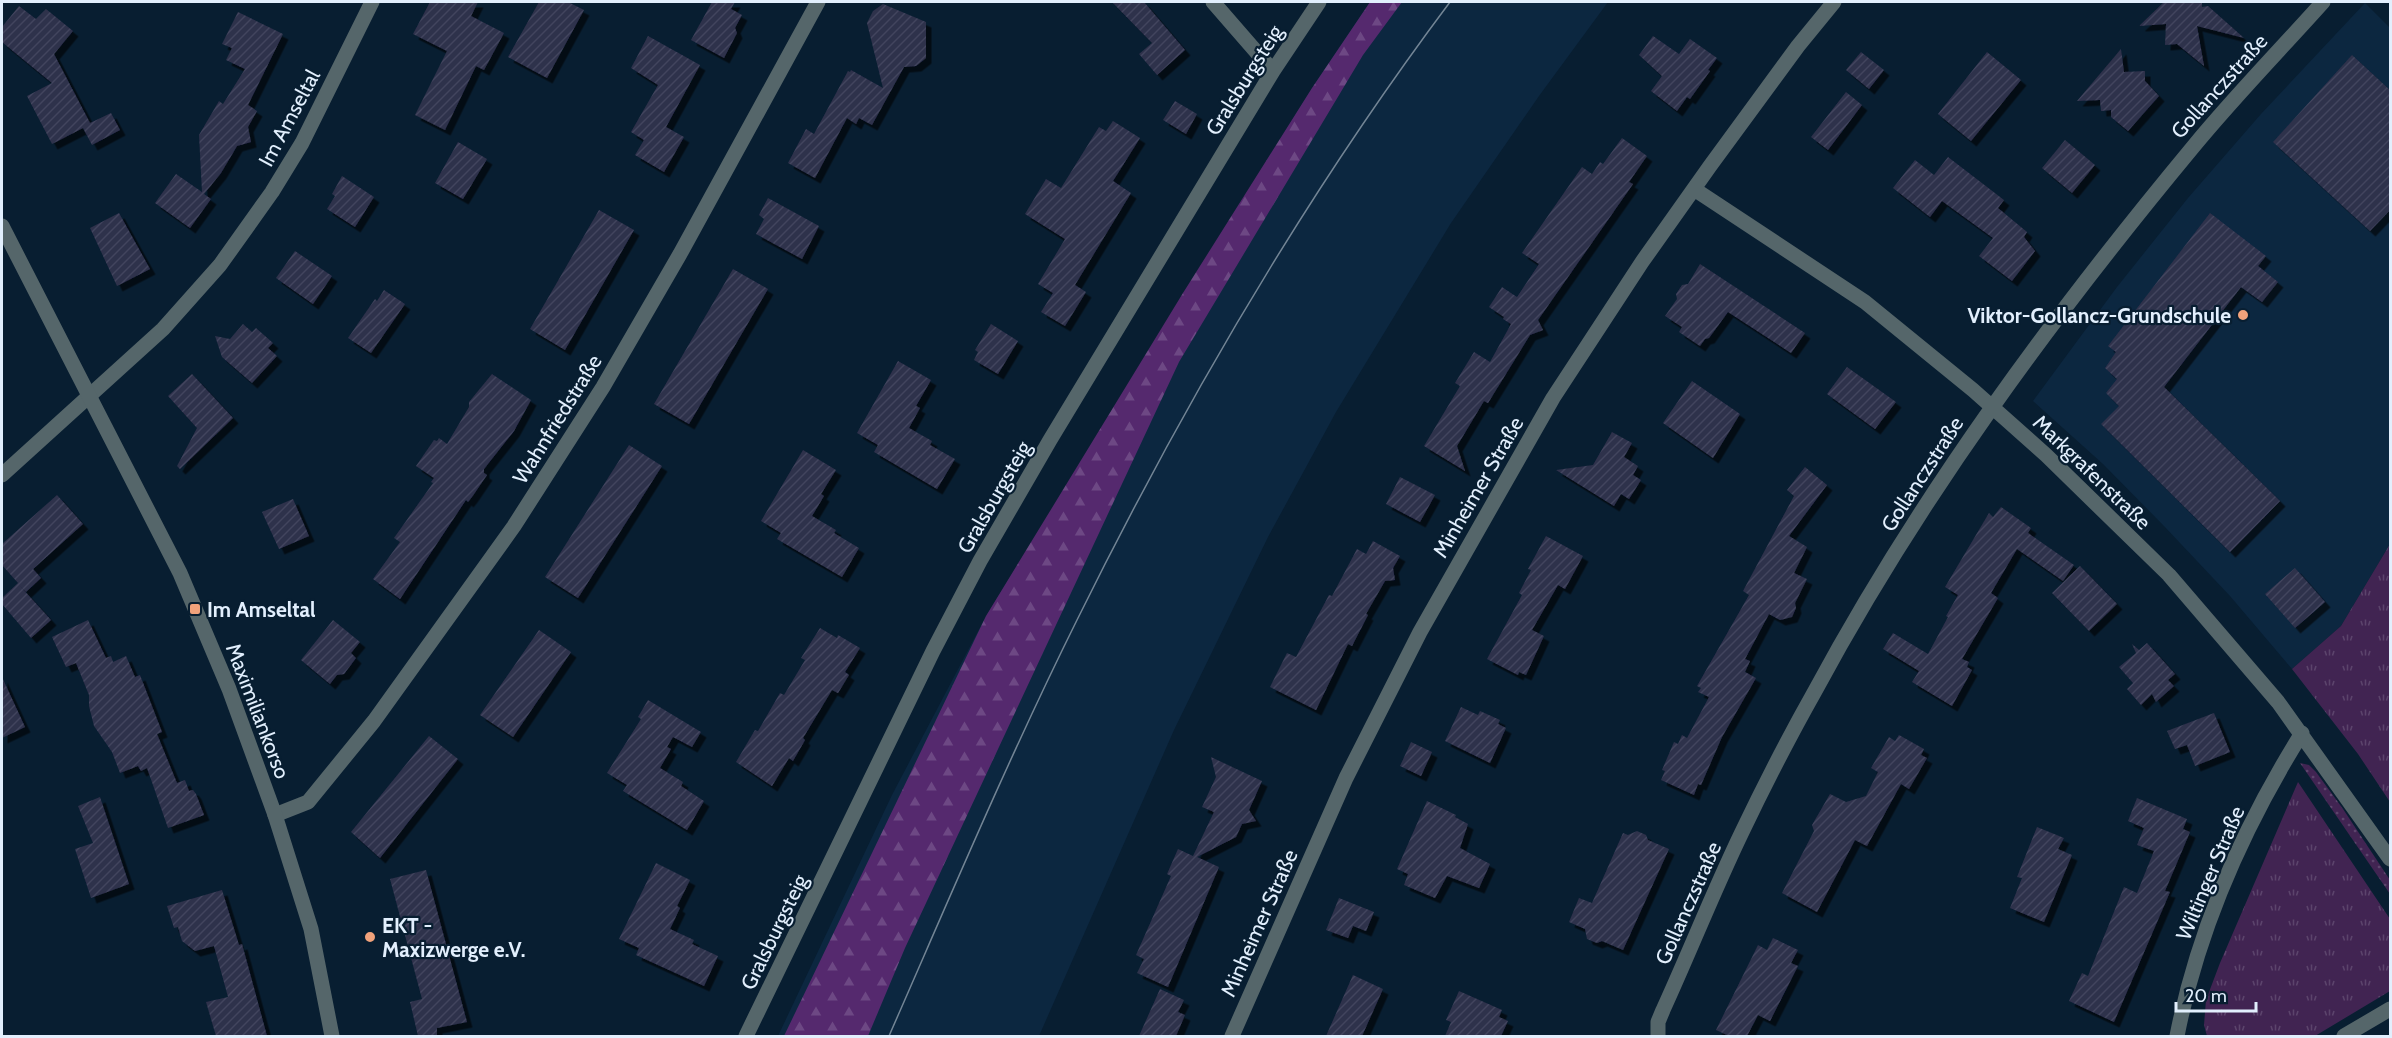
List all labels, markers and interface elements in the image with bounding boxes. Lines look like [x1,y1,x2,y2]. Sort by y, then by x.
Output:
street label: Gralsburgsteig [1200,20,1288,140]
street label: Gollanczstraße [2166,28,2273,143]
street label: Im Amseltal [253,65,325,171]
place label: Viktor-Gollancz-Grundschule [1967,303,2231,328]
marker: Viktor-Gollancz-Grundschule [2236,308,2250,322]
street label: Wahnfriedstraße [507,350,607,488]
street label: Markgrafenstraße [2028,410,2156,535]
street label: Minheimer Straße [1428,412,1529,562]
street label: Gollanczstraße [1876,412,1969,536]
street label: Gralsburgsteig [952,436,1036,557]
place label: Im Amseltal [207,597,316,622]
marker: Im Amseltal [188,602,202,616]
street label: Maximiliankorso [221,640,295,782]
street label: Wiltinger Straße [2171,802,2250,944]
street label: Gollanczstraße [1650,837,1726,968]
street label: Minheimer Straße [1215,845,1303,1000]
street label: Gralsburgsteig [735,870,813,994]
place label: EKT - Maxizwerge e.V. [382,913,525,962]
marker: EKT - Maxizwerge e.V. [363,930,377,944]
scale bar [2176,975,2256,1013]
text: 20 m [2185,985,2227,1007]

